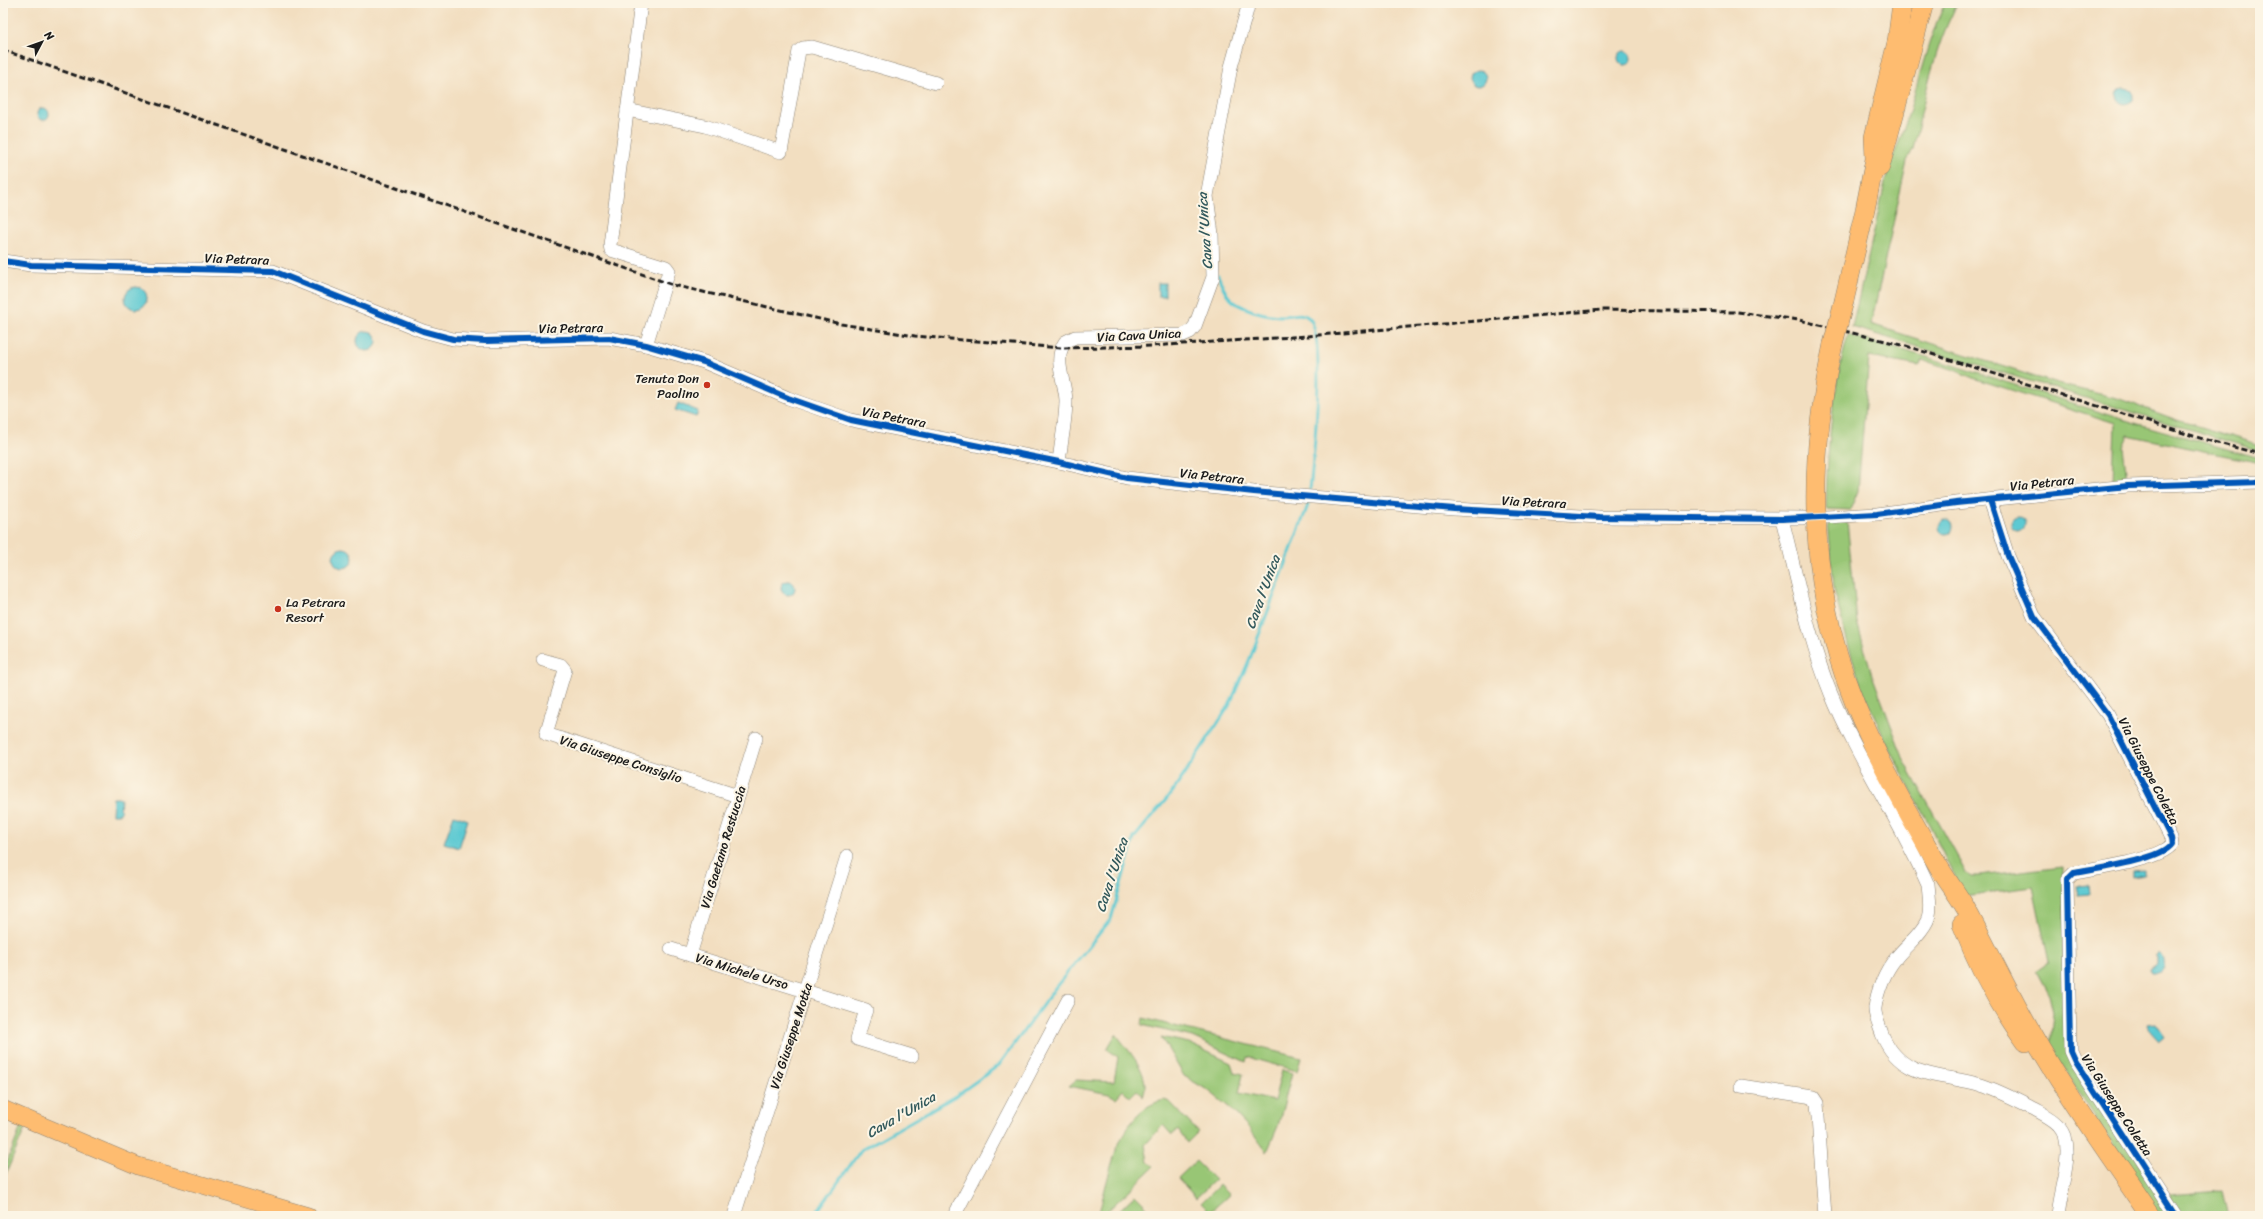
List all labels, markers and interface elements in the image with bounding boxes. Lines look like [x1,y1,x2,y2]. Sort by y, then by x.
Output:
north arrow [22,22,62,62]
text: N [39,26,59,45]
water label: Cava l'Unica [1190,191,1220,270]
street label: Via Petrara [204,246,270,272]
street label: Via Petrara [539,316,604,340]
street label: Via Cava Unica [1096,321,1182,349]
place label: Tenuta Don Paolino [635,367,699,405]
marker: Tenuta Don Paolino [702,380,712,390]
street label: Via Petrara [860,400,928,435]
street label: Via Petrara [1179,461,1246,491]
street label: Via Petrara [2009,468,2076,498]
street label: Via Petrara [1501,489,1567,515]
water label: Cava l'Unica [1238,551,1288,632]
place label: La Petrara Resort [286,591,346,629]
marker: La Petrara Resort [273,604,283,614]
street label: Via Giuseppe Coletta [2112,713,2186,829]
street label: Via Giuseppe Consiglio [557,728,686,790]
street label: Via Gaetano Restuccia [693,782,753,911]
water label: Cava l'Unica [1088,834,1136,915]
street label: Via Michele Urso [693,946,792,996]
street label: Via Giuseppe Motta [763,980,819,1092]
street label: Via Giuseppe Coletta [2075,1049,2159,1161]
water label: Cava l'Unica [861,1084,941,1145]

